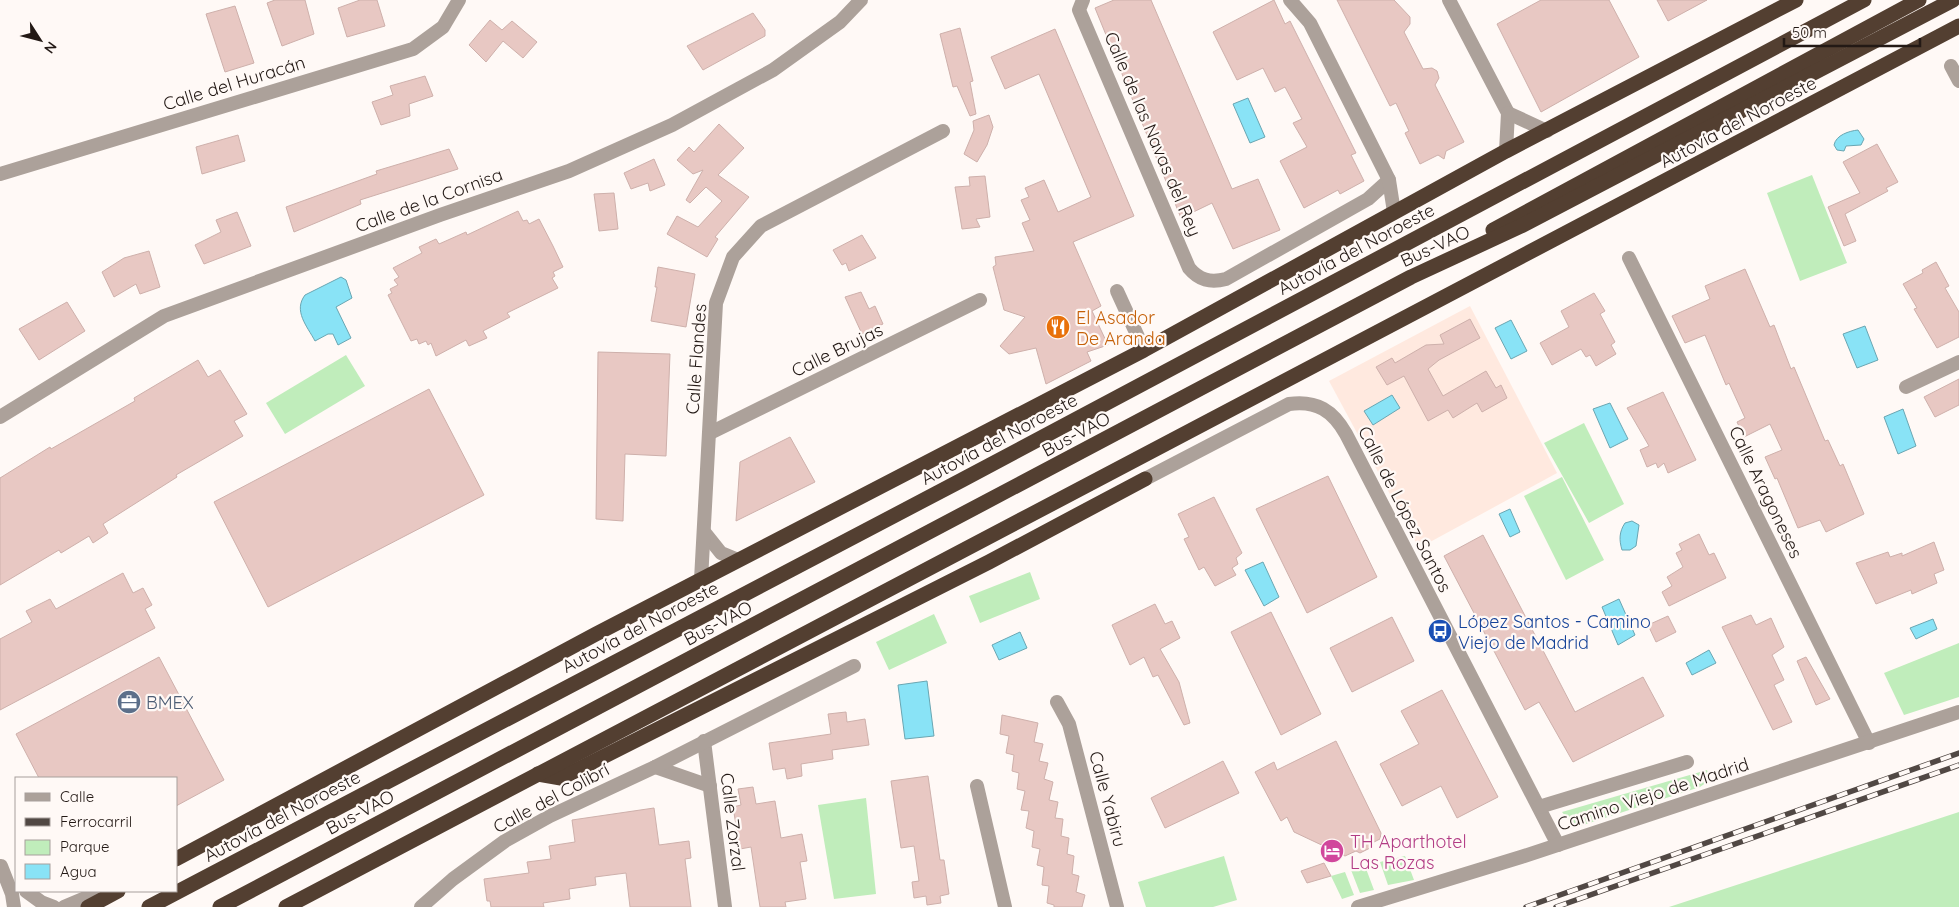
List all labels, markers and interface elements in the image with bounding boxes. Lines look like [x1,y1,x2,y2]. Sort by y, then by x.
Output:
north arrow [15,15,65,65]
scale bar [1784,15,1920,47]
text: 50 m [1792,23,1827,42]
street label: Calle de las Navas del Rey [1099,28,1207,240]
text: N [40,38,61,57]
street label: Calle del Huracán [160,50,308,116]
street label: Autovía del Noroeste [1656,71,1820,173]
street label: Calle de la Cornisa [352,163,506,237]
street label: Autovía del Noroeste [1274,198,1438,300]
street label: Bus-VAO [1397,220,1473,272]
street label: Calle Flandes [681,303,711,415]
place label: El Asador De Aranda [1076,306,1166,350]
restaurant icon: El Asador De Aranda [1045,314,1071,340]
street label: Calle Brujas [787,318,887,382]
street label: Autovía del Noroeste [917,388,1081,490]
street label: Bus-VAO [1038,406,1114,462]
street label: Calle de López Santos [1353,422,1457,596]
street label: Calle Aragoneses [1724,422,1808,562]
street label: Autovía del Noroeste [558,576,722,678]
street label: Bus-VAO [680,595,756,651]
place label: López Santos - Camino Viejo de Madrid [1458,610,1651,654]
bus stop icon: López Santos - Camino Viejo de Madrid [1427,618,1453,644]
office icon: BMEX [116,689,142,715]
place label: BMEX [146,691,194,714]
street label: Calle Yabiru [1084,749,1132,849]
street label: Camino Viejo de Madrid [1554,752,1752,836]
street label: Calle del Colibrí [489,758,613,838]
street label: Autovía del Noroeste [200,765,364,867]
street label: Calle Zorzal [716,772,750,872]
legend [15,777,178,892]
street label: Bus-VAO [322,784,398,840]
text: Calle [60,787,94,806]
text: Ferrocarril [60,812,132,831]
place label: TH Aparthotel Las Rozas [1350,830,1467,874]
text: Parque [60,837,110,856]
hotel icon: TH Aparthotel Las Rozas [1319,838,1345,864]
text: Agua [60,862,97,881]

